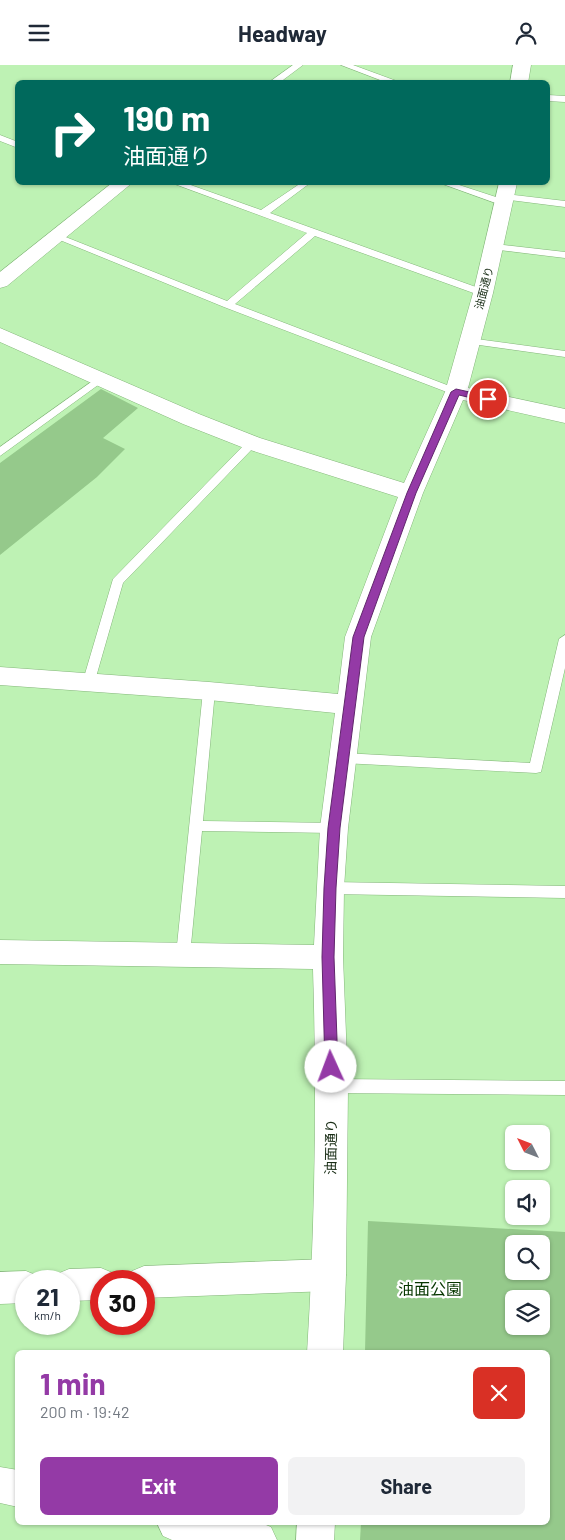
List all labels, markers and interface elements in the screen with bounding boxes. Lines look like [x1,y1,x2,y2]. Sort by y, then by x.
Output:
icon: menu [25,19,53,47]
icon: person [512,19,540,47]
text: Headway [238,20,327,46]
text: 190 m [123,96,210,138]
icon: right [40,100,105,165]
text: 油面通り [123,142,211,168]
street label: 油面通り [472,265,495,311]
pin [467,378,509,420]
icon: arrive [474,385,502,413]
position arrow [304,1040,356,1092]
street label: 油面通り [322,1119,339,1175]
north arrow [505,1125,550,1170]
map controls [505,1125,550,1335]
button: sound [505,1180,550,1225]
button: search [505,1235,550,1280]
speed limit sign: 30 [90,1270,155,1335]
park label: 油面公園 [398,1279,462,1298]
text: 21 [36,1281,59,1311]
button: layers [505,1290,550,1335]
text: km/h [34,1308,61,1322]
text: 1 min [40,1365,106,1401]
button: close [473,1367,525,1419]
text: 200 m · 19:42 [40,1402,130,1421]
button: Exit [40,1457,278,1515]
button: Share [288,1457,525,1515]

